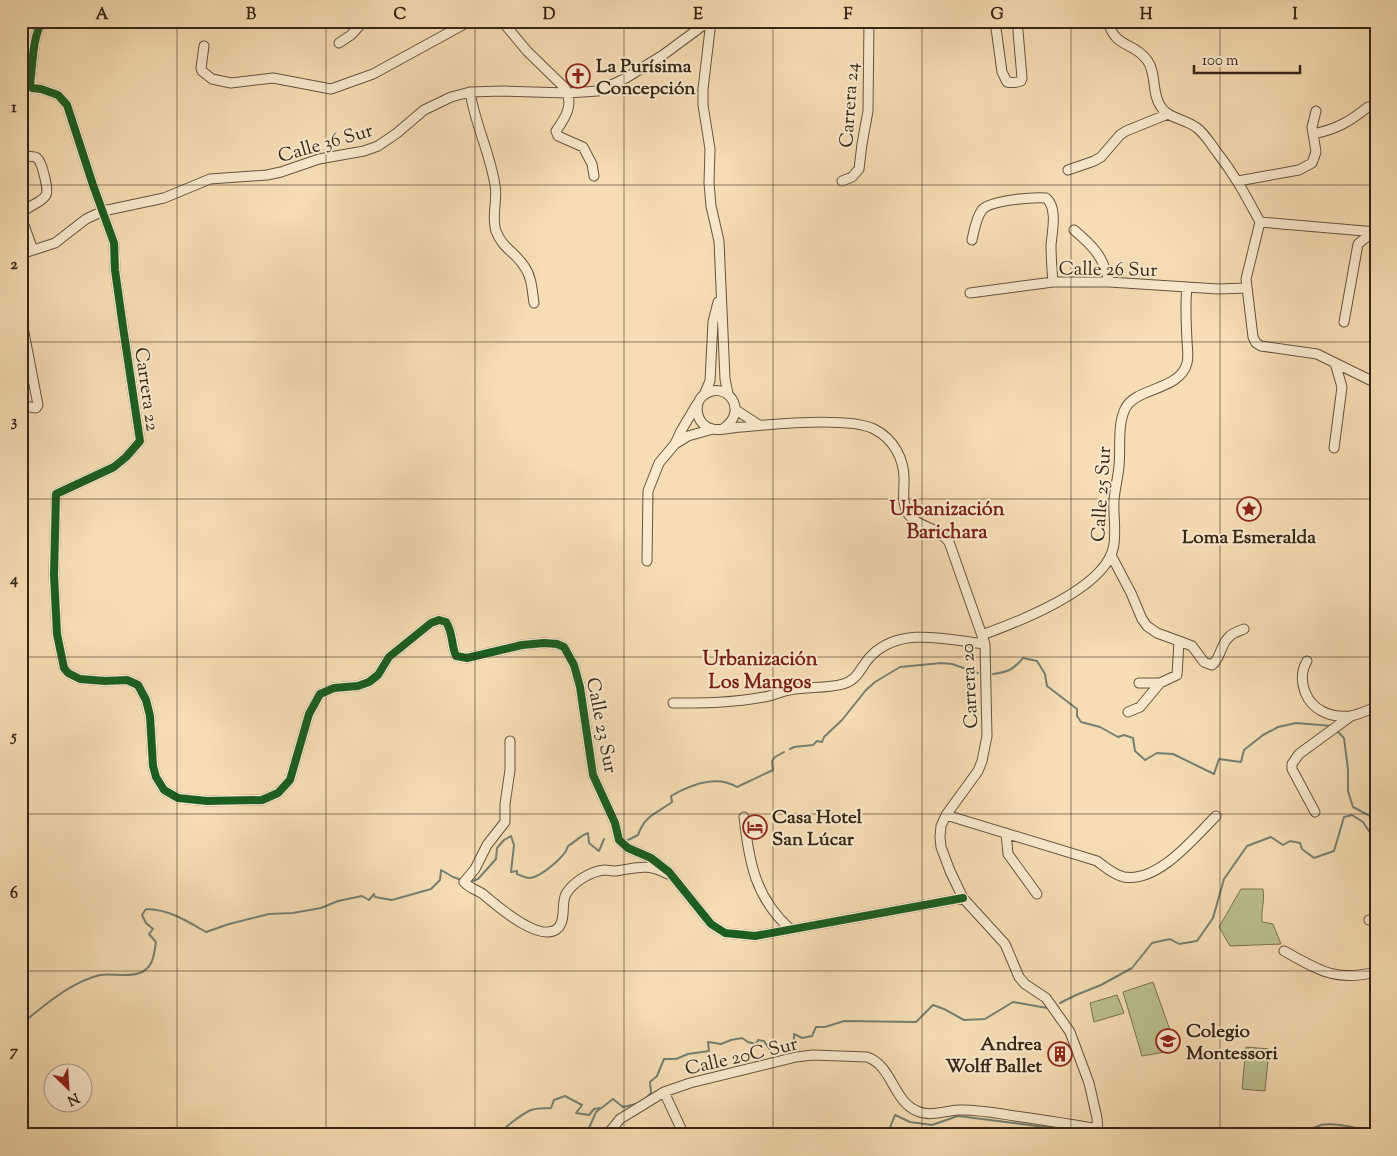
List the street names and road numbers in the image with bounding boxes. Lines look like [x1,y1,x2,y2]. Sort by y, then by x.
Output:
street label: Carrera 24 [834,61,867,149]
street label: Calle 36 Sur [275,118,376,171]
street label: Calle 26 Sur [1058,256,1158,285]
street label: Carrera 22 [126,346,165,433]
street label: Calle 25 Sur [1086,445,1119,543]
street label: Carrera 20 [955,642,986,729]
street label: Calle 23 Sur [578,675,623,776]
street label: Calle 20C Sur [683,1031,801,1084]

